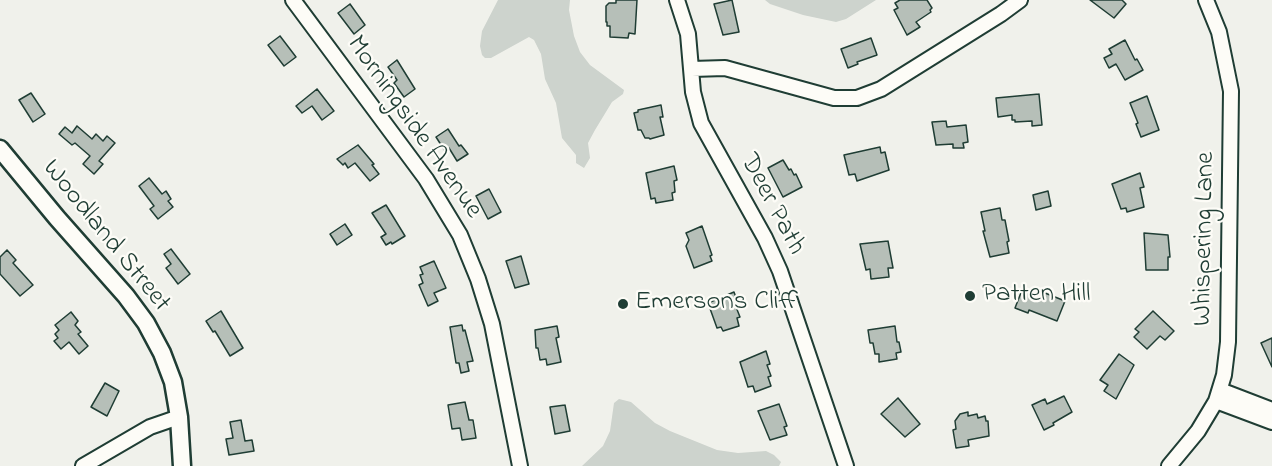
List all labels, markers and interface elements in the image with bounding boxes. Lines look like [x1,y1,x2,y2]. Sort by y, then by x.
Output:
street label: Morningside Avenue [338,30,488,226]
street label: Deer Path [731,149,811,261]
street label: Whispering Lane [1188,151,1224,327]
street label: Woodland Street [34,154,176,320]
place label: Patten Hill [982,280,1091,312]
place label: Emersons Cliff [635,288,798,320]
marker: Patten Hill [963,289,977,303]
marker: Emersons Cliff [616,297,630,311]

